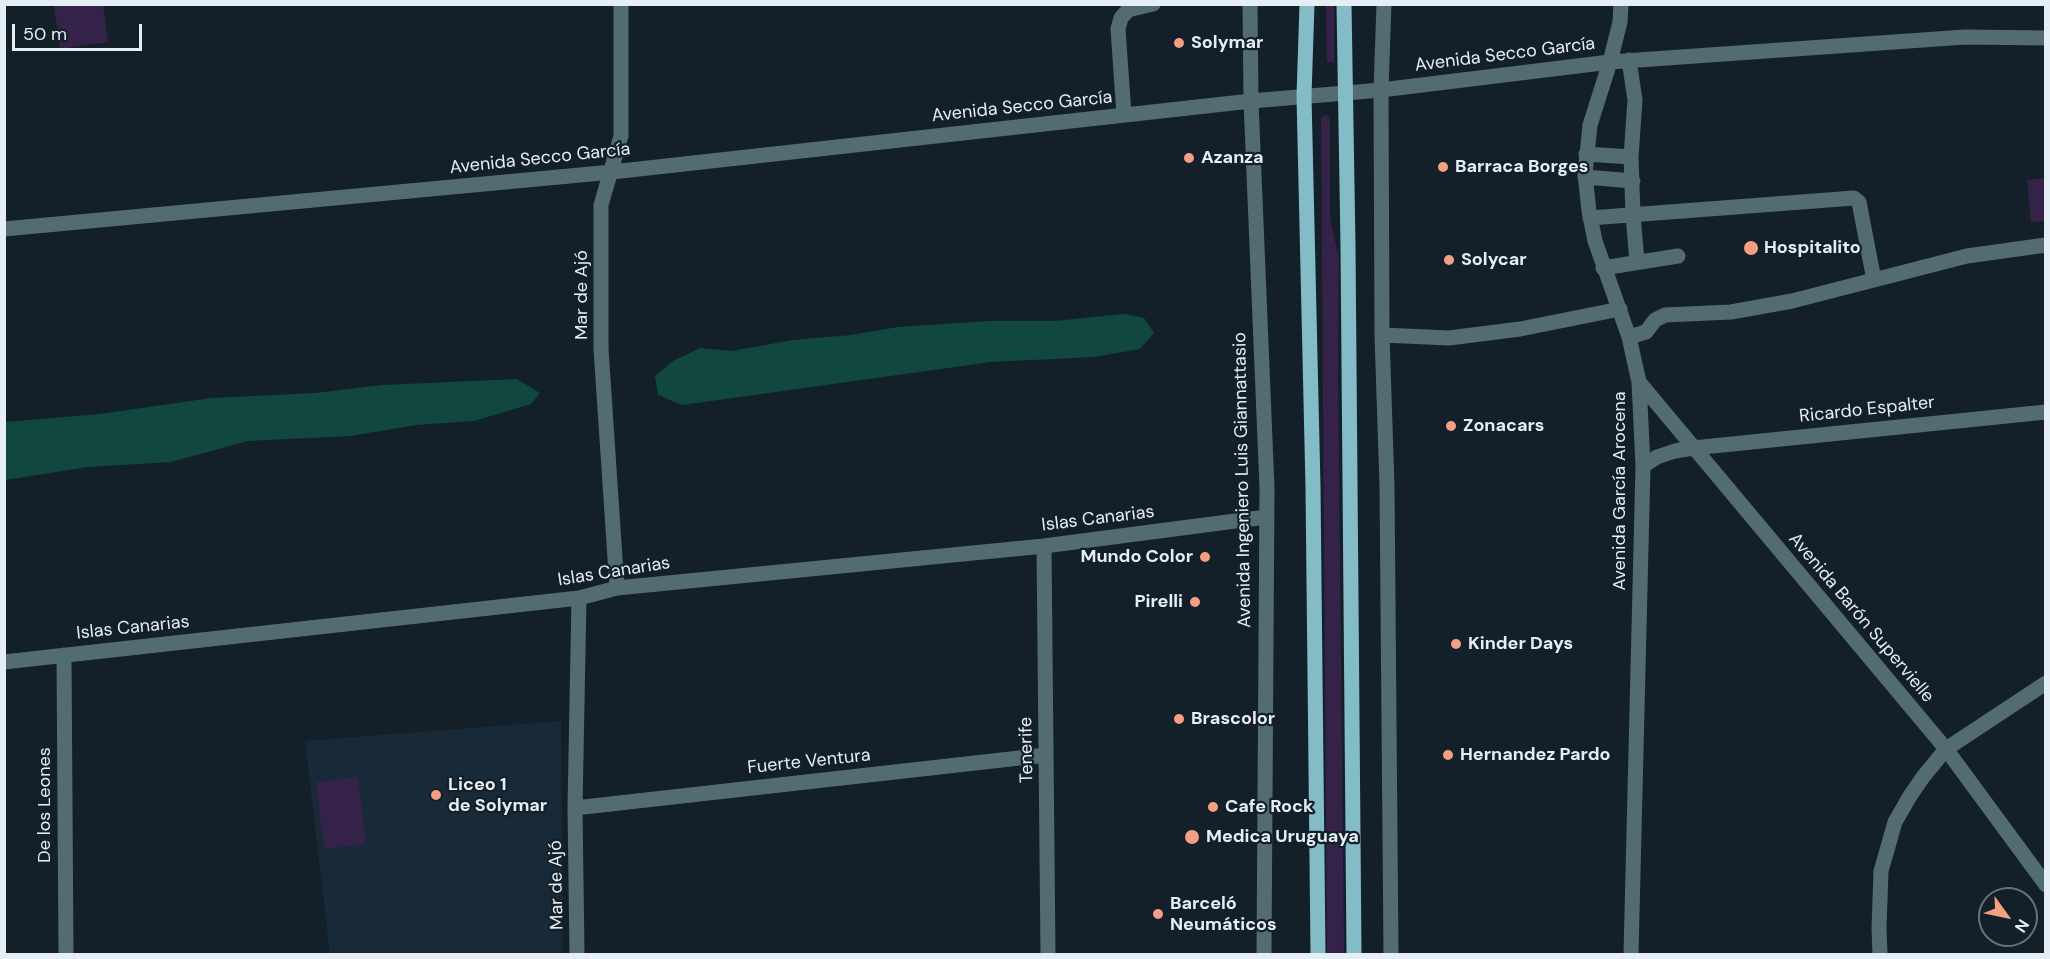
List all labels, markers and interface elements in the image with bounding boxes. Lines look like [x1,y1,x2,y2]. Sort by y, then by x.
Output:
scale bar [15,12,146,50]
text: 50 m [23,22,67,46]
place label: Solymar [1191,32,1263,54]
street label: Avenida Secco García [1414,33,1596,77]
marker: Solymar [1172,36,1186,50]
street label: Avenida Secco García [931,87,1113,127]
street label: Avenida Secco García [449,139,631,179]
place label: Azanza [1201,147,1264,169]
marker: Azanza [1182,151,1196,165]
place label: Barraca Borges [1455,156,1588,178]
marker: Barraca Borges [1436,160,1450,174]
place label: Hospitalito [1764,237,1861,259]
marker: Hospitalito [1742,239,1760,257]
place label: Solycar [1461,249,1527,271]
street label: Mar de Ajó [571,250,593,340]
marker: Solycar [1442,253,1456,267]
street label: Avenida Ingeniero Luis Giannattasio [1230,332,1256,628]
street label: Avenida García Arocena [1609,391,1631,591]
street label: Ricardo Espalter [1798,392,1936,428]
place label: Zonacars [1463,415,1544,437]
marker: Zonacars [1444,419,1458,433]
street label: Islas Canarias [1040,501,1156,537]
street label: Avenida Barón Supervielle [1784,529,1938,707]
place label: Mundo Color [1080,546,1193,568]
marker: Mundo Color [1198,550,1212,564]
street label: Islas Canarias [556,552,672,592]
place label: Pirelli [1134,591,1183,613]
marker: Pirelli [1188,595,1202,609]
street label: Islas Canarias [75,611,191,645]
place label: Kinder Days [1468,633,1573,655]
marker: Kinder Days [1449,637,1463,651]
place label: Brascolor [1191,708,1275,730]
marker: Brascolor [1172,712,1186,726]
street label: Tenerife [1016,717,1038,783]
place label: Hernandez Pardo [1460,744,1610,766]
street label: Fuerte Ventura [746,745,872,779]
street label: De los Leones [34,747,56,863]
marker: Hernandez Pardo [1441,748,1455,762]
place label: Liceo 1 de Solymar [448,774,547,816]
marker: Liceo 1 de Solymar [429,788,443,802]
place label: Cafe Rock [1225,796,1313,818]
marker: Cafe Rock [1206,800,1220,814]
place label: Medica Uruguaya [1206,826,1359,848]
marker: Medica Uruguaya [1183,828,1201,846]
street label: Mar de Ajó [545,840,569,930]
north arrow [1978,887,2038,947]
place label: Barceló Neumáticos [1170,893,1277,936]
marker: Barceló Neumáticos [1151,907,1165,921]
text: N [2010,915,2034,937]

